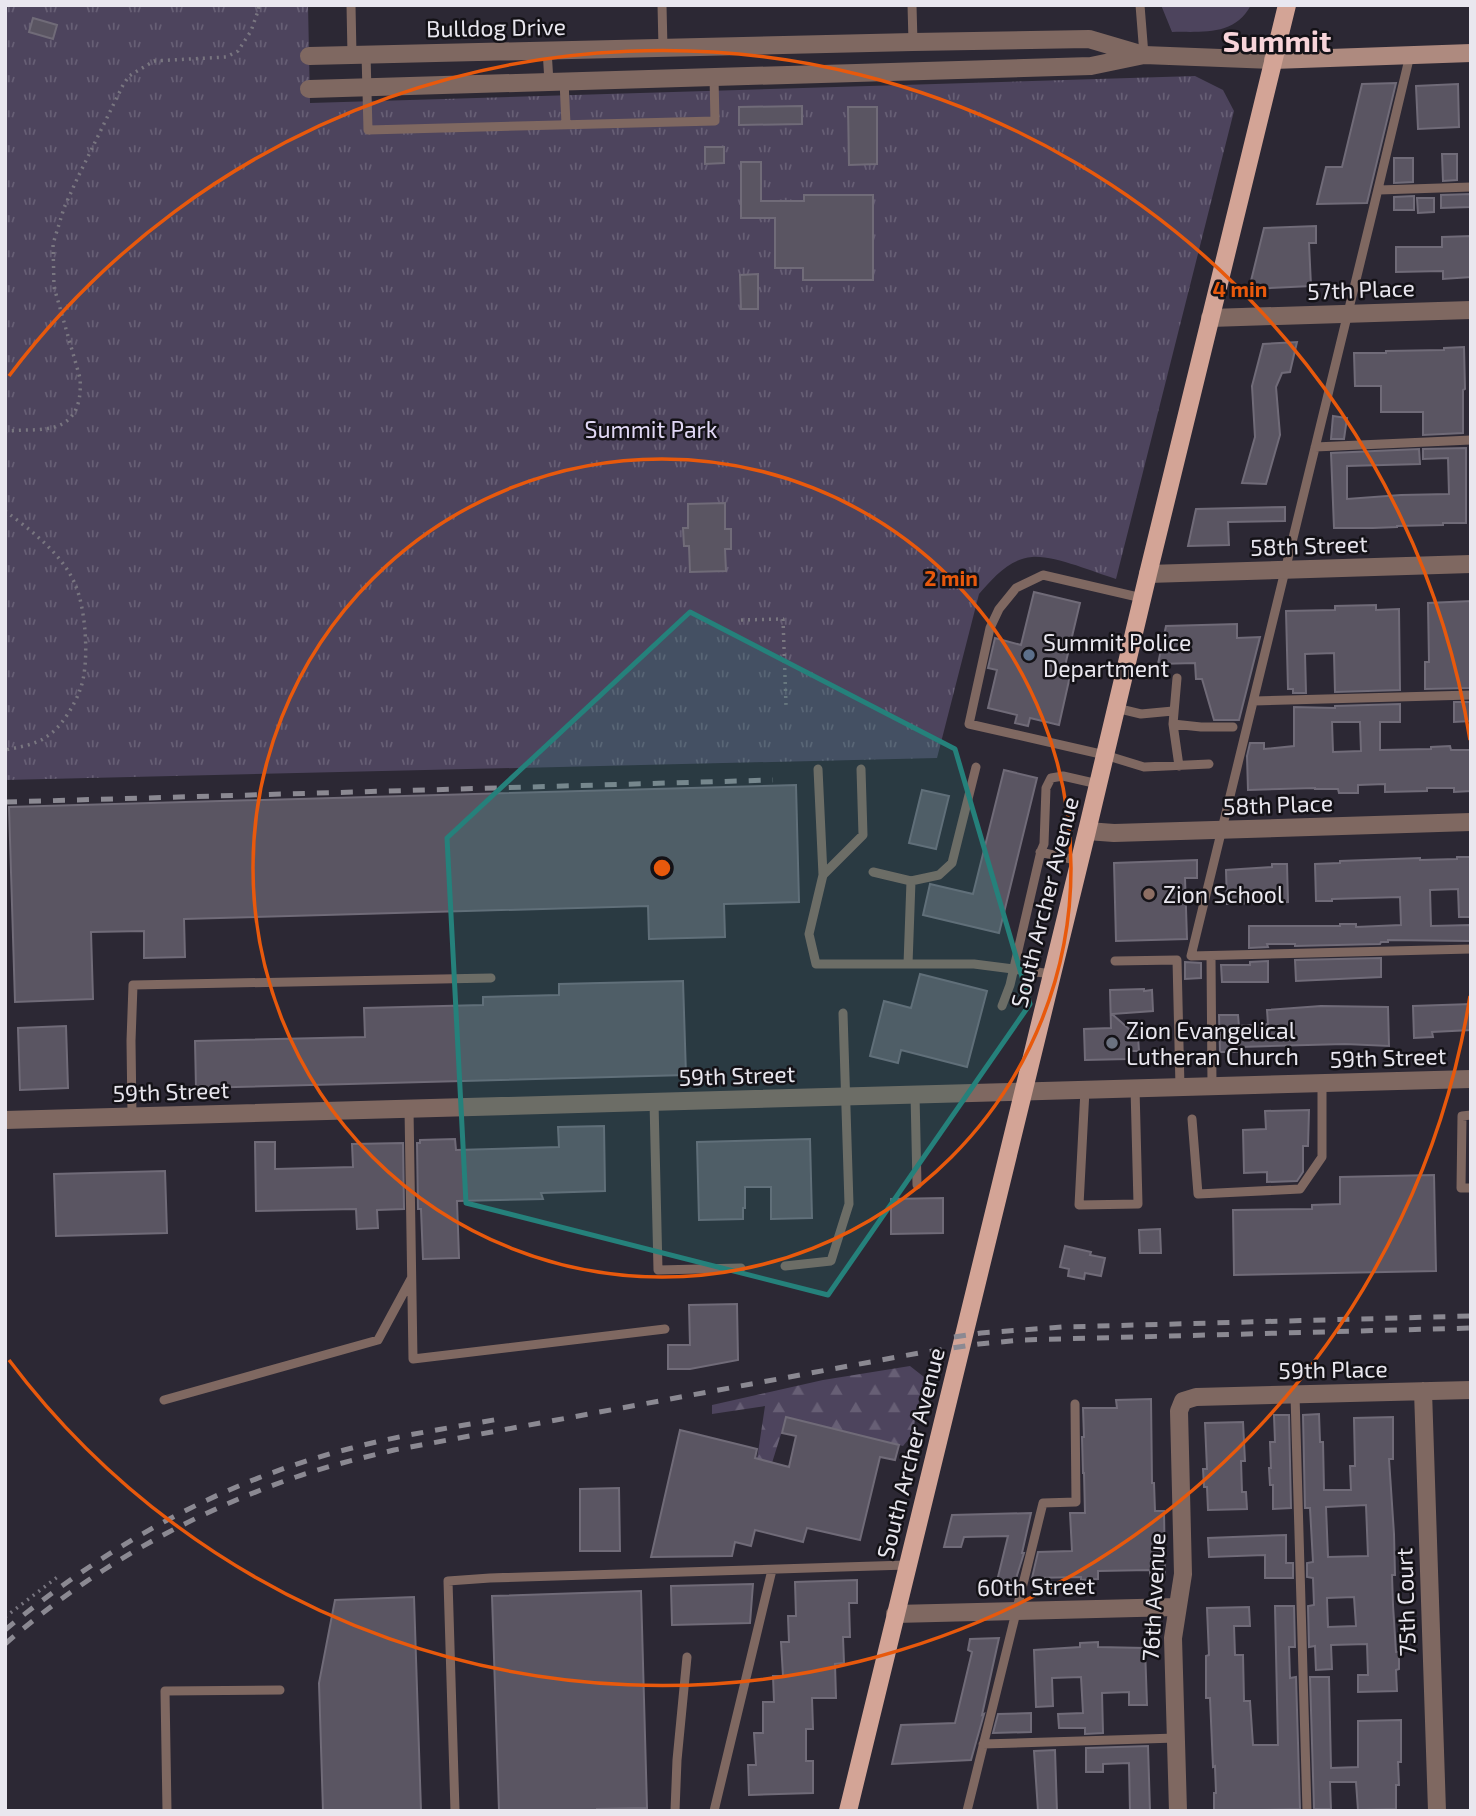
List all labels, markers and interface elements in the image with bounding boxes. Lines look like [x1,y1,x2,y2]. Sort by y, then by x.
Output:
street label: Bulldog Drive [426,12,566,42]
district label: Summit [1223,22,1331,58]
street label: 57th Place [1307,273,1415,305]
text: 4 min [1213,276,1267,301]
park label: Summit Park [585,415,718,443]
street label: 58th Street [1250,529,1368,561]
text: 2 min [924,565,978,590]
place label: Summit Police Department [1043,628,1191,682]
marker: Summit Police Department [1021,647,1037,663]
street label: 58th Place [1223,788,1333,820]
street label: South Archer Avenue [1004,794,1084,1010]
centre of rings [650,856,674,880]
place label: Zion School [1163,880,1284,908]
marker: Zion School [1141,886,1157,902]
place label: Zion Evangelical Lutheran Church [1126,1016,1299,1070]
marker: Zion Evangelical Lutheran Church [1104,1035,1120,1051]
street label: 59th Street [1329,1041,1447,1073]
street label: 59th Street [678,1059,796,1091]
street label: 59th Street [112,1075,230,1107]
street label: South Archer Avenue [870,1345,950,1561]
street label: 59th Place [1278,1354,1388,1384]
street label: 76th Avenue [1136,1532,1170,1662]
street label: 75th Court [1389,1547,1421,1657]
street label: 60th Street [977,1571,1096,1601]

